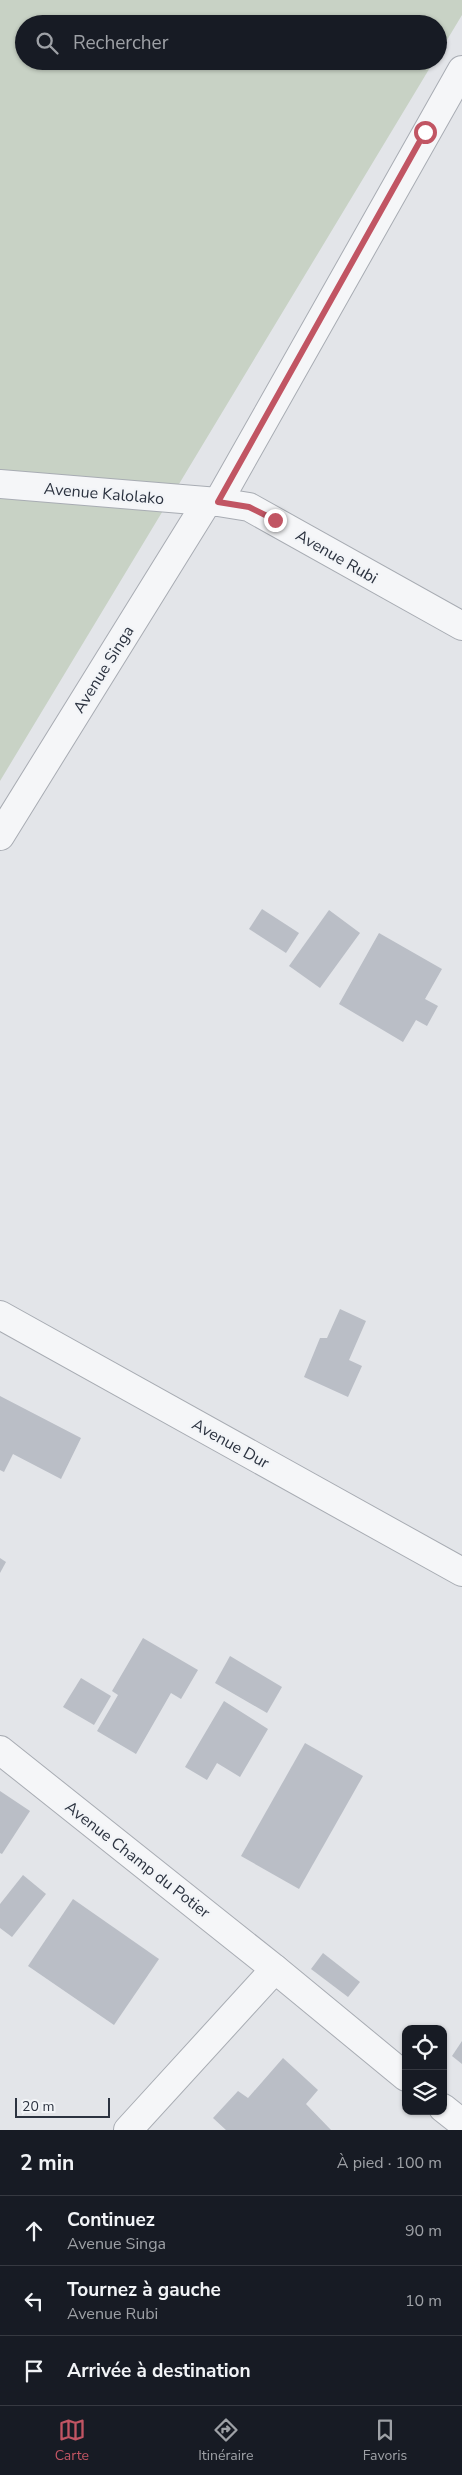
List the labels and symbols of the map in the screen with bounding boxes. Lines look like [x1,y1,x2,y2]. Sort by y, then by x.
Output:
route start [414,121,437,144]
street label: Avenue Kalolako [43,478,165,510]
route end [264,509,287,532]
street label: Avenue Rubi [291,525,382,589]
street label: Avenue Singa [68,622,139,717]
street label: Avenue Dur [188,1414,273,1474]
street label: Avenue Champ du Potier [60,1796,215,1924]
scale bar [15,2095,110,2118]

